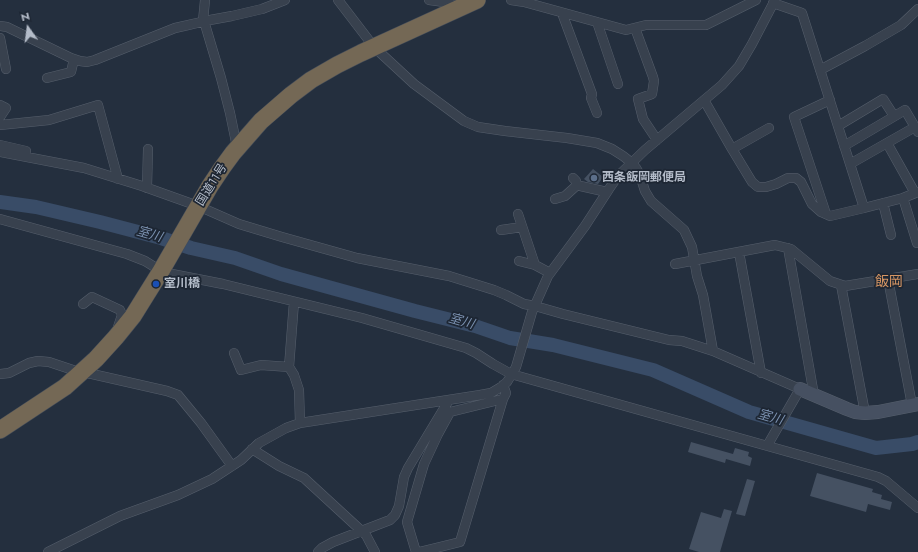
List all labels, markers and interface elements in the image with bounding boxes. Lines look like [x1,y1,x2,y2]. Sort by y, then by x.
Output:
north arrow [8,8,48,48]
text: N [19,8,31,25]
street label: 国道11号 [193,161,231,209]
place label: 西条飯岡郵便局 [602,171,686,185]
marker: 西条飯岡郵便局 [589,173,599,183]
water label: 室川 [134,224,164,246]
district label: 飯岡 [875,275,903,291]
place label: 室川橋 [164,277,200,291]
marker: 室川橋 [151,279,161,289]
water label: 室川 [446,311,476,333]
water label: 室川 [755,407,785,429]

